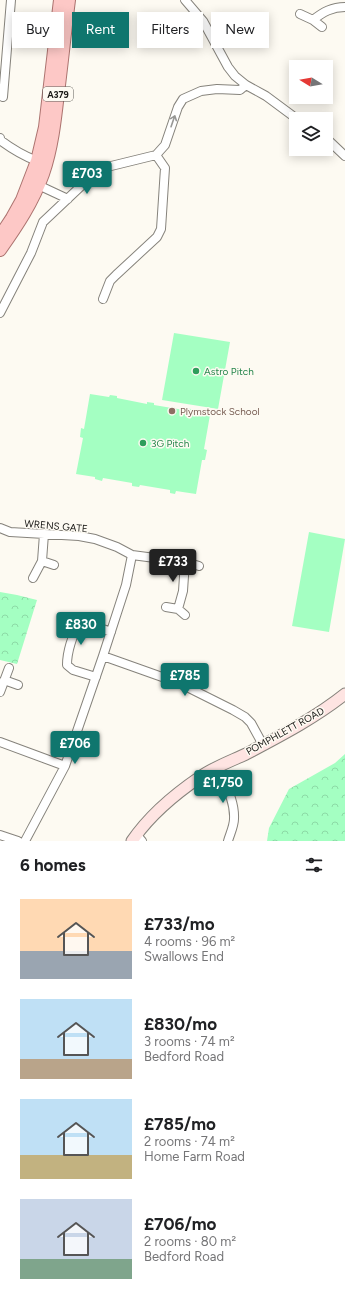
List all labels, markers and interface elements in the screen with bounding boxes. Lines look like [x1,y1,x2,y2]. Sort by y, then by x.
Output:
chip: Buy [12,12,64,48]
chip: Rent [72,12,129,48]
chip: Filters [137,12,203,48]
chip: New [211,12,269,48]
north arrow [289,60,333,104]
map controls [289,60,333,156]
road number: A379 [43,87,73,101]
button: layers [289,112,333,156]
one-way arrow [170,115,178,127]
pin: £703 [63,161,111,195]
text: £703 [72,166,102,181]
place label: Astro Pitch [204,365,254,378]
marker: Astro Pitch [191,366,201,376]
place label: Plymstock School [180,405,260,418]
marker: Plymstock School [167,406,177,416]
place label: 3G Pitch [151,437,190,450]
marker: 3G Pitch [138,438,148,448]
street label: WRENS GATE [24,517,88,535]
pin: £733 [149,549,197,583]
text: £733 [158,554,188,569]
pin: £830 [57,612,105,646]
text: £830 [65,617,97,632]
pin: £785 [161,663,209,697]
text: £785 [170,668,200,683]
street label: POMPHLETT ROAD [244,704,327,758]
pin: £706 [51,731,99,765]
text: £706 [60,736,90,751]
pin: £1,750 [190,770,256,804]
text: £1,750 [203,775,243,790]
icon: filters [303,854,325,876]
text: 6 homes [20,855,86,875]
text: £733/mo [144,914,215,934]
icon: home [52,915,100,963]
text: 4 rooms · 96 m² [144,934,235,949]
text: Swallows End [144,949,224,964]
text: £830/mo [144,1014,217,1034]
icon: home [52,1015,100,1063]
text: 3 rooms · 74 m² [144,1034,235,1049]
text: Bedford Road [144,1049,224,1064]
text: £785/mo [144,1114,216,1134]
icon: home [52,1115,100,1163]
text: 2 rooms · 74 m² [144,1134,235,1149]
text: Home Farm Road [144,1149,245,1164]
text: £706/mo [144,1214,217,1234]
icon: home [52,1215,100,1263]
text: 2 rooms · 80 m² [144,1234,236,1249]
text: Bedford Road [144,1249,224,1264]

